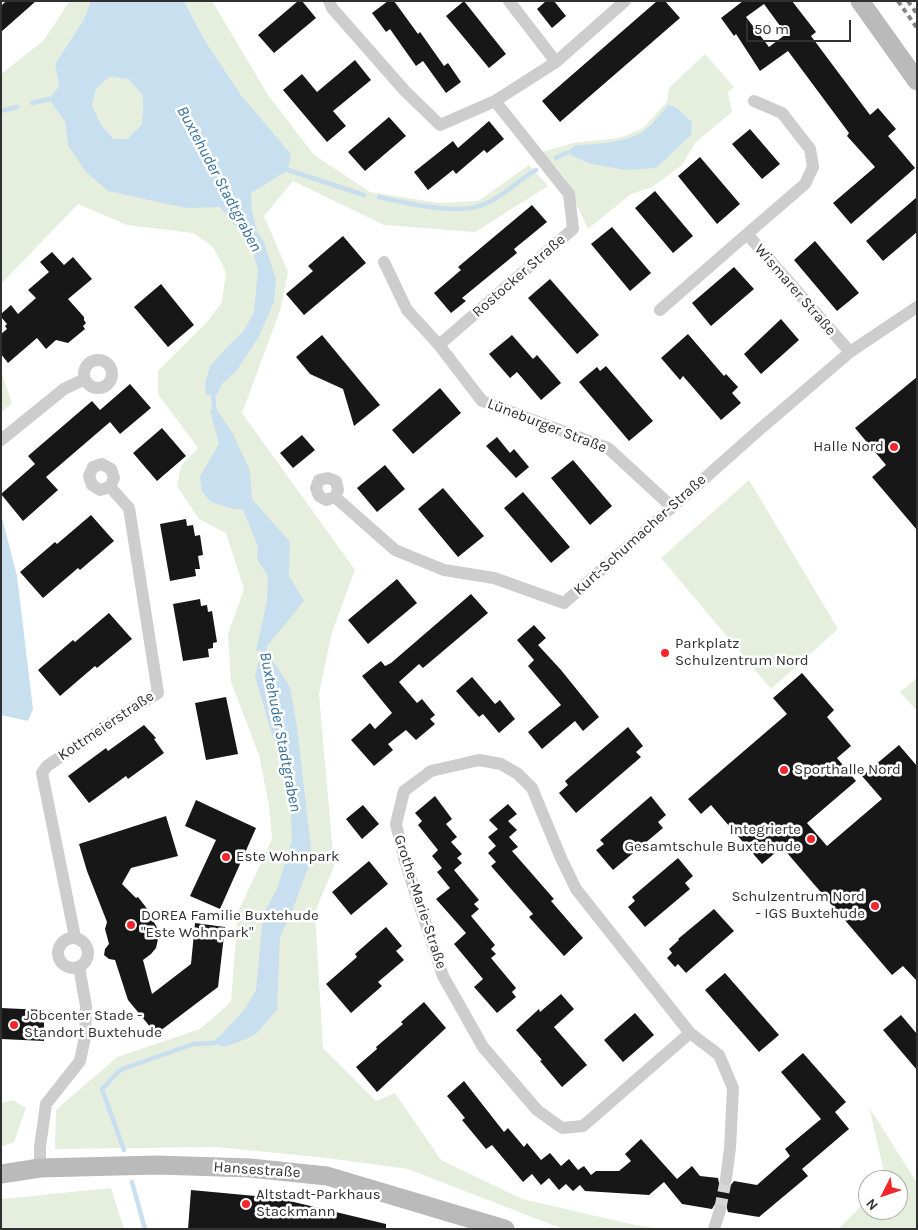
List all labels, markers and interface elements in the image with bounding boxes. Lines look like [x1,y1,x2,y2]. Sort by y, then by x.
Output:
scale bar [748,10,853,42]
text: 50 m [754,20,789,38]
water label: Buxtehuder Stadtgraben [172,103,266,255]
street label: Rostocker Straße [469,231,569,321]
street label: Wismarer Straße [750,241,840,339]
street label: Lüneburger Straße [485,395,609,457]
place label: Halle Nord [813,438,884,456]
marker: Halle Nord [888,441,900,453]
street label: Kurt-Schumacher-Straße [570,471,710,599]
place label: Parkplatz Schulzentrum Nord [675,635,809,670]
marker: Parkplatz Schulzentrum Nord [659,647,671,659]
water label: Buxtehuder Stadtgraben [255,650,305,814]
street label: Kottmeierstraße [55,687,157,765]
place label: Sporthalle Nord [794,761,901,779]
marker: Sporthalle Nord [778,764,790,776]
place label: Integrierte Gesamtschule Buxtehude [624,821,801,856]
street label: Grothe-Marie-Straße [390,833,450,971]
marker: Integrierte Gesamtschule Buxtehude [805,833,817,845]
place label: Este Wohnpark [236,848,339,866]
marker: Este Wohnpark [220,851,232,863]
place label: Schulzentrum Nord - IGS Buxtehude [731,888,865,923]
marker: Schulzentrum Nord - IGS Buxtehude [869,900,881,912]
place label: DOREA Familie Buxtehude "Este Wohnpark" [141,907,319,942]
marker: DOREA Familie Buxtehude "Este Wohnpark" [125,919,137,931]
place label: Jobcenter Stade - Standort Buxtehude [24,1007,162,1042]
marker: Jobcenter Stade - Standort Buxtehude [8,1019,20,1031]
street label: Hansestraße [213,1158,301,1182]
north arrow [858,1170,908,1220]
place label: Altstadt-Parkhaus Stackmann [256,1186,381,1221]
text: N [862,1195,882,1214]
marker: Altstadt-Parkhaus Stackmann [240,1198,252,1210]

